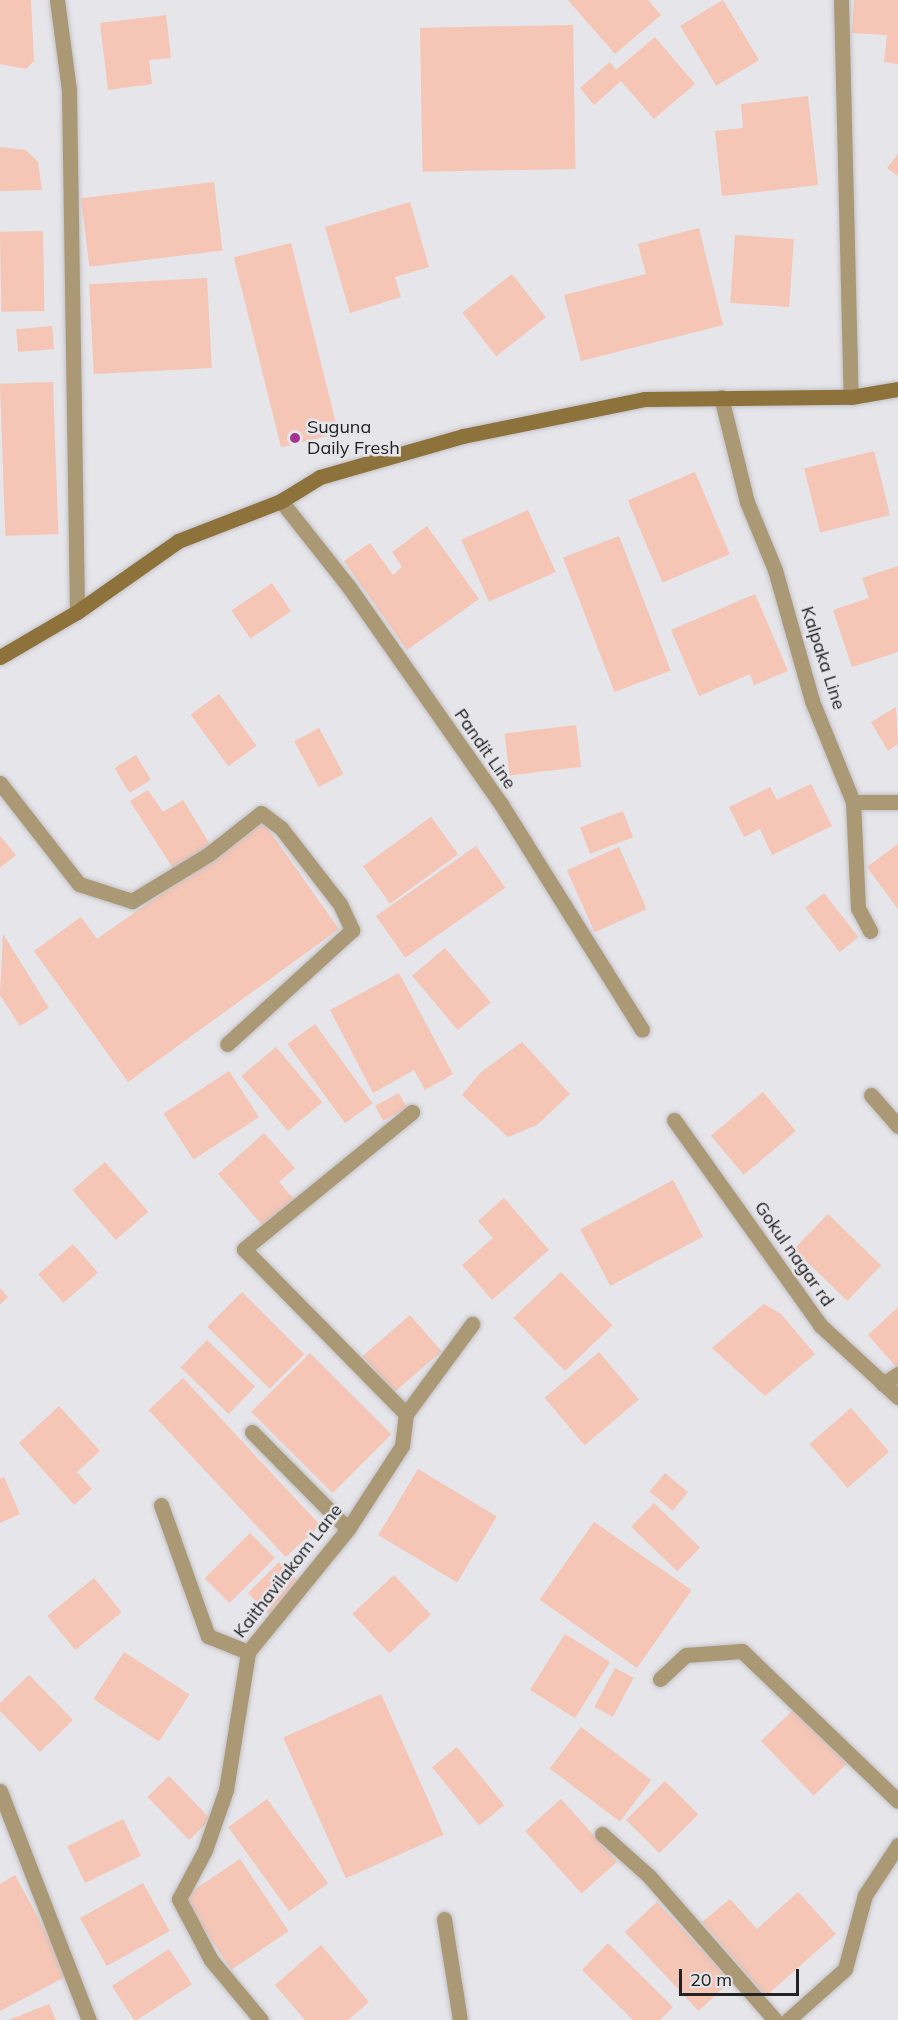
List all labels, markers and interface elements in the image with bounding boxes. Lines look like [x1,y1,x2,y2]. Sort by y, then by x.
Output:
place label: Suguna Daily Fresh [307,417,400,460]
marker: Suguna Daily Fresh [288,431,302,445]
street label: Kalpaka Line [796,604,850,712]
street label: Pandit Line [449,705,521,793]
street label: Gokul nagar rd [750,1197,838,1311]
street label: Kaithavilakom Lane [229,1500,347,1642]
scale bar [682,1957,802,1995]
text: 20 m [690,1968,732,1991]

